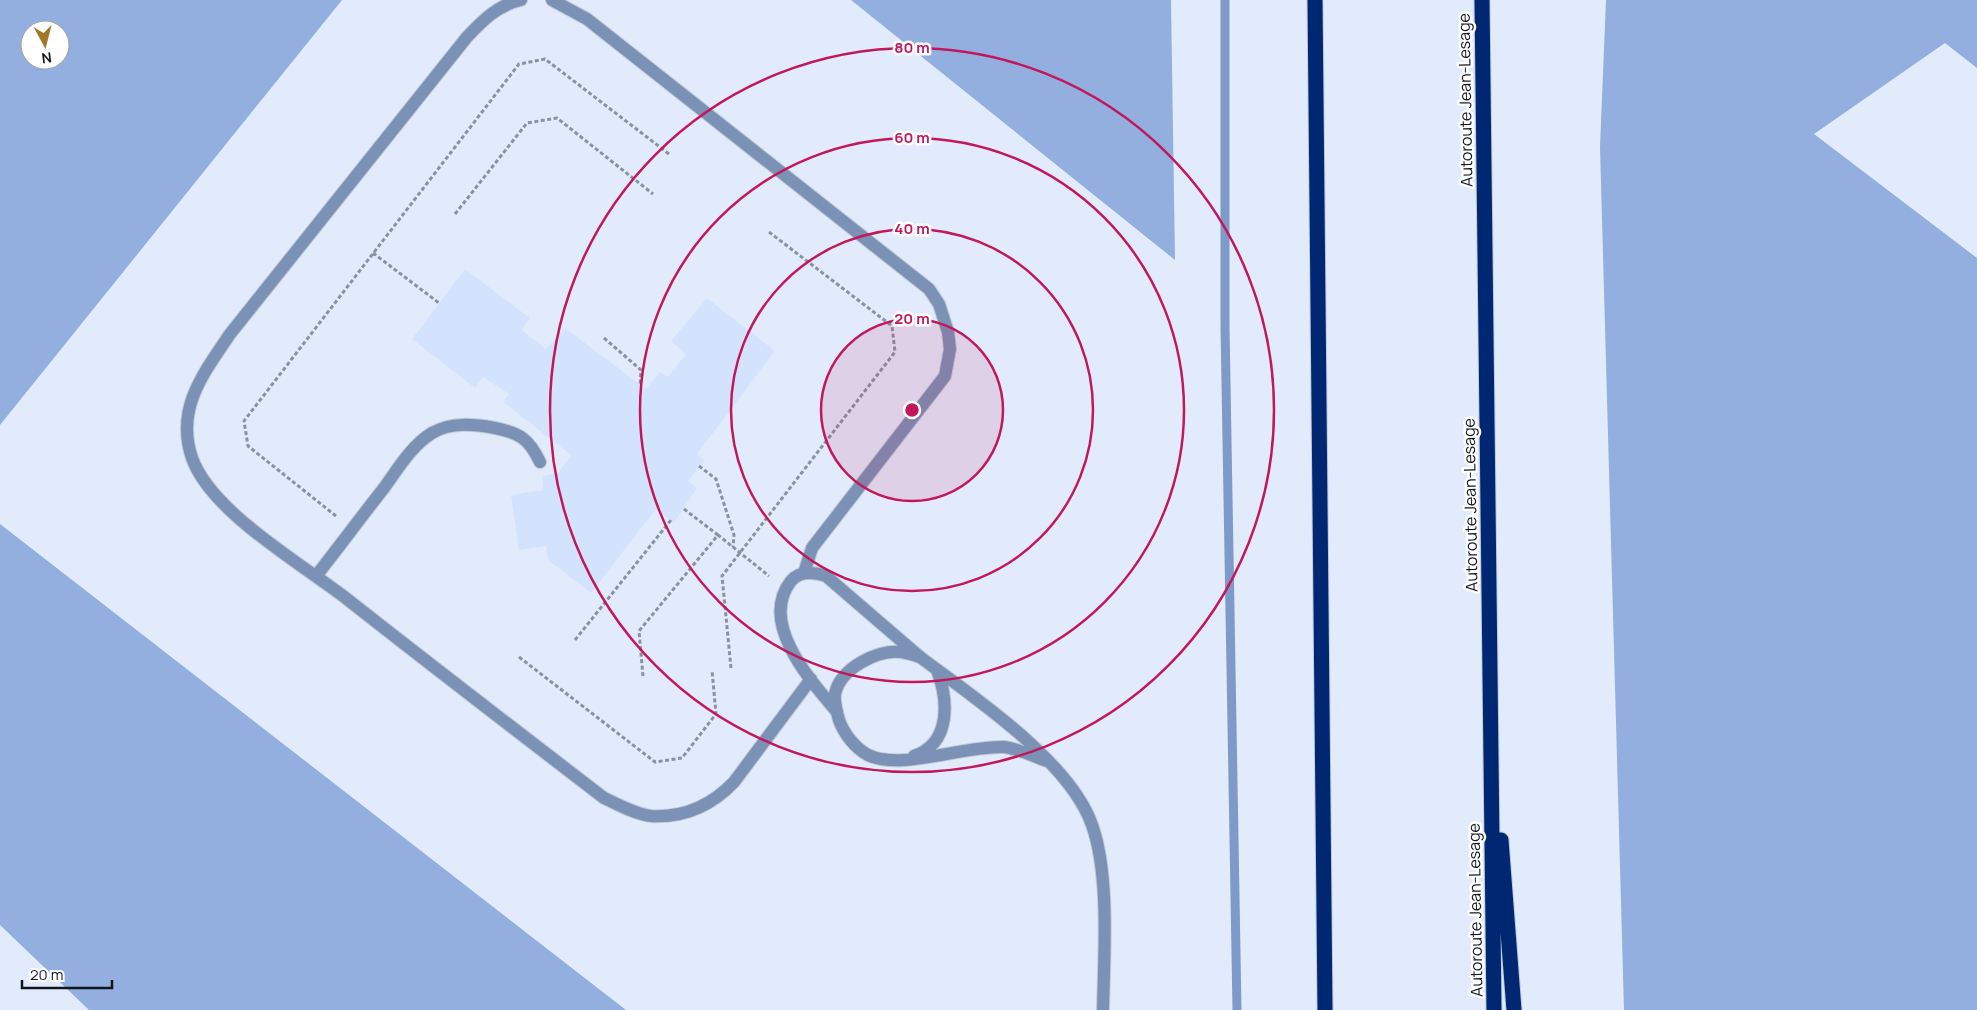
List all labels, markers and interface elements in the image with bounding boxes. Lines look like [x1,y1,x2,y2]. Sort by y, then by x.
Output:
street label: Autoroute Jean-Lesage [1452,13,1478,187]
north arrow [20,20,70,70]
text: 80 m [894,37,930,58]
text: N [40,48,53,68]
text: 60 m [894,127,930,148]
text: 40 m [894,218,930,239]
text: 20 m [894,308,930,329]
centre of rings [903,401,921,419]
street label: Autoroute Jean-Lesage [1457,418,1483,592]
street label: Autoroute Jean-Lesage [1462,823,1488,997]
scale bar [22,958,112,990]
text: 20 m [30,964,63,985]

